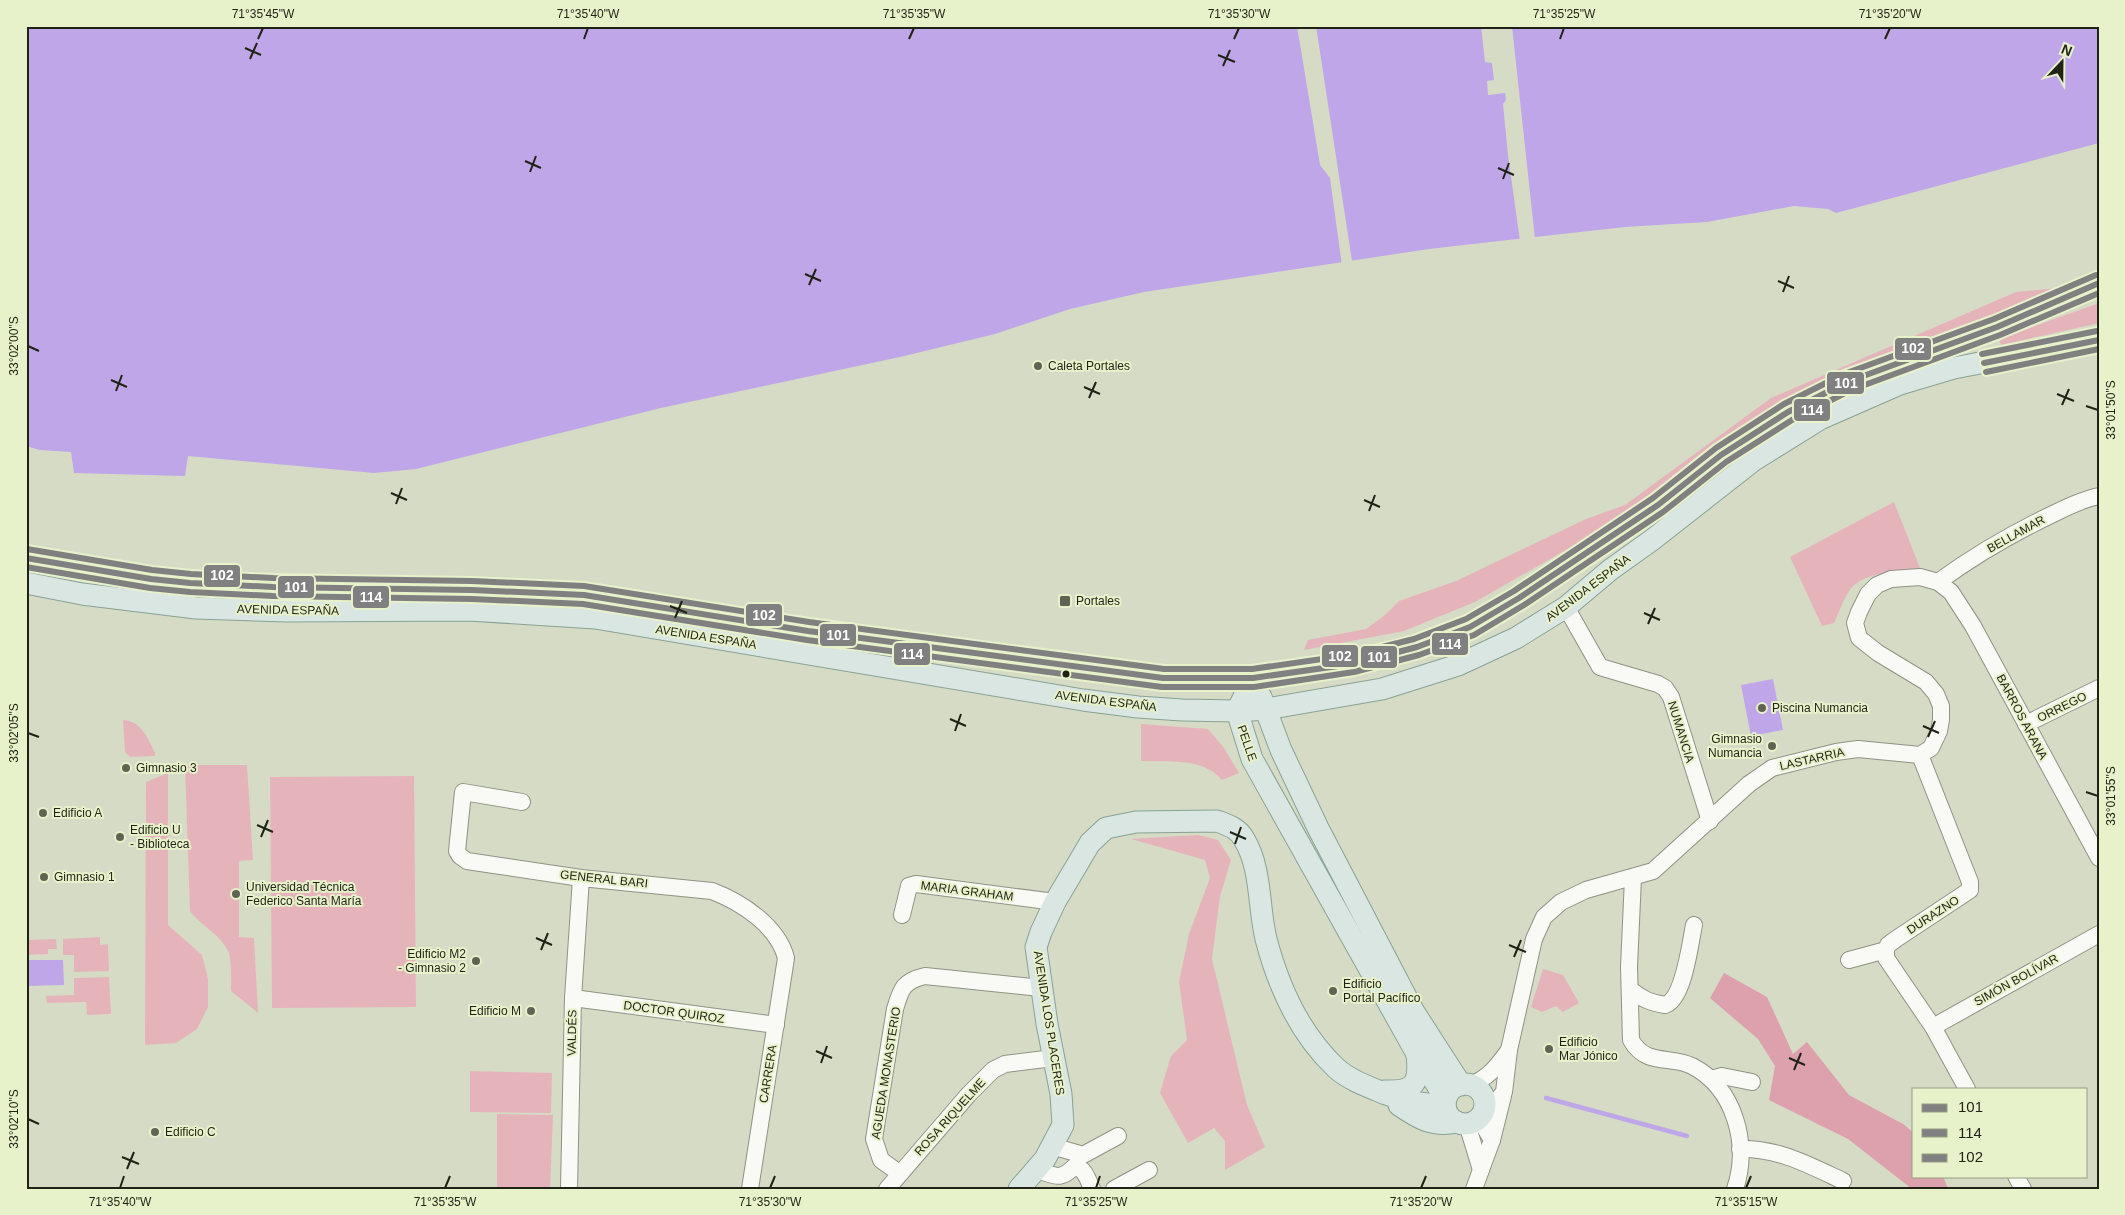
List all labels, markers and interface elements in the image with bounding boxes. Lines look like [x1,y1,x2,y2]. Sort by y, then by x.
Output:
text: 71°35'45"W [232,7,295,21]
text: 71°35'40"W [557,7,620,21]
text: 71°35'35"W [883,7,946,21]
text: 71°35'30"W [1208,7,1271,21]
text: 71°35'25"W [1533,7,1596,21]
text: 71°35'20"W [1859,7,1922,21]
north arrow [2038,38,2088,88]
text: N [2059,41,2075,59]
text: 33°02'00"S [7,316,21,376]
line badge: 102 [1894,337,1932,361]
text: 102 [1901,340,1925,356]
place label: Caleta Portales [1048,359,1130,373]
marker: Caleta Portales [1032,360,1044,372]
line badge: 101 [1826,371,1865,395]
text: 101 [1834,375,1858,391]
text: 33°01'50"S [2104,380,2118,440]
line badge: 114 [1793,398,1831,422]
text: 114 [1801,402,1824,418]
street label: BELLAMAR [1985,512,2048,556]
street label: AVENIDA ESPAÑA [1543,552,1633,624]
line badge: 102 [203,564,241,588]
text: 102 [210,567,234,583]
line badge: 101 [277,575,315,599]
text: 101 [284,579,308,595]
line badge: 114 [352,585,390,609]
text: 114 [360,589,383,605]
marker: Portales [1058,594,1072,608]
place label: Portales [1076,594,1120,608]
street label: AVENIDA ESPAÑA [237,602,339,618]
line badge: 102 [745,603,783,627]
text: 102 [752,607,776,623]
street label: AVENIDA ESPAÑA [654,622,758,652]
line badge: 101 [819,623,857,647]
text: 101 [826,627,850,643]
line badge: 114 [1431,632,1469,656]
text: 114 [1439,636,1462,652]
line badge: 114 [893,642,931,666]
line badge: 102 [1321,644,1359,668]
line badge: 101 [1360,645,1398,669]
text: 114 [901,646,924,662]
text: 102 [1328,648,1352,664]
text: 101 [1367,649,1391,665]
unlabelled marker [1061,669,1071,679]
street label: BARROS ARANA [1994,672,2050,762]
street label: AVENIDA ESPAÑA [1054,688,1158,714]
street label: ORREGO [2035,689,2089,725]
street label: NUMANCIA [1665,699,1697,765]
place label: Piscina Numancia [1772,701,1868,715]
marker: Piscina Numancia [1756,702,1768,714]
text: 33°02'05"S [7,703,21,763]
street label: PELLE [1234,723,1260,763]
place label: Gimnasio Numancia [1708,732,1762,760]
marker: Gimnasio Numancia [1766,740,1778,752]
street label: LASTARRIA [1778,745,1846,773]
place label: Gimnasio 3 [136,761,197,775]
marker: Gimnasio 3 [120,762,132,774]
text: 33°01'55"S [2104,766,2118,826]
place label: Edificio A [53,806,102,820]
marker: Edificio A [37,807,49,819]
place label: Edificio U - Biblioteca [130,823,190,851]
marker: Edificio U - Biblioteca [114,831,126,843]
street label: GENERAL BARI [559,867,649,891]
place label: Gimnasio 1 [54,870,115,884]
marker: Gimnasio 1 [38,871,50,883]
street label: MARIA GRAHAM [920,878,1014,904]
place label: Universidad Técnica Federico Santa María [246,880,362,908]
marker: Universidad Técnica Federico Santa María [230,888,242,900]
street label: DURAZNO [1904,893,1962,937]
place label: Edificio M2 - Gimnasio 2 [398,947,466,975]
street label: AVENIDA LOS PLACERES [1031,950,1067,1096]
street label: SIMÓN BOLÍVAR [1971,950,2061,1009]
marker: Edificio M2 - Gimnasio 2 [470,955,482,967]
place label: Edificio Portal Pacífico [1343,977,1421,1005]
marker: Edificio Portal Pacífico [1327,985,1339,997]
street label: DOCTOR QUIROZ [623,998,725,1026]
place label: Edificio M [469,1004,521,1018]
marker: Edificio M [525,1005,537,1017]
street label: AGUEDA MONASTERIO [869,1006,903,1140]
street label: VALDÉS [564,1010,579,1056]
place label: Edificio Mar Jónico [1559,1035,1618,1063]
marker: Edificio Mar Jónico [1543,1043,1555,1055]
street label: CARRERA [756,1044,780,1104]
street label: ROSA RIQUELME [912,1075,988,1159]
legend [1912,1088,2088,1178]
text: 33°02'10"S [7,1089,21,1149]
text: 101 [1958,1098,1983,1115]
text: 114 [1958,1124,1982,1141]
place label: Edificio C [165,1125,216,1139]
marker: Edificio C [149,1126,161,1138]
text: 102 [1958,1148,1983,1165]
text: 71°35'40"W [89,1195,152,1209]
text: 71°35'35"W [414,1195,477,1209]
text: 71°35'30"W [739,1195,802,1209]
text: 71°35'25"W [1065,1195,1128,1209]
text: 71°35'20"W [1390,1195,1453,1209]
text: 71°35'15"W [1715,1195,1778,1209]

